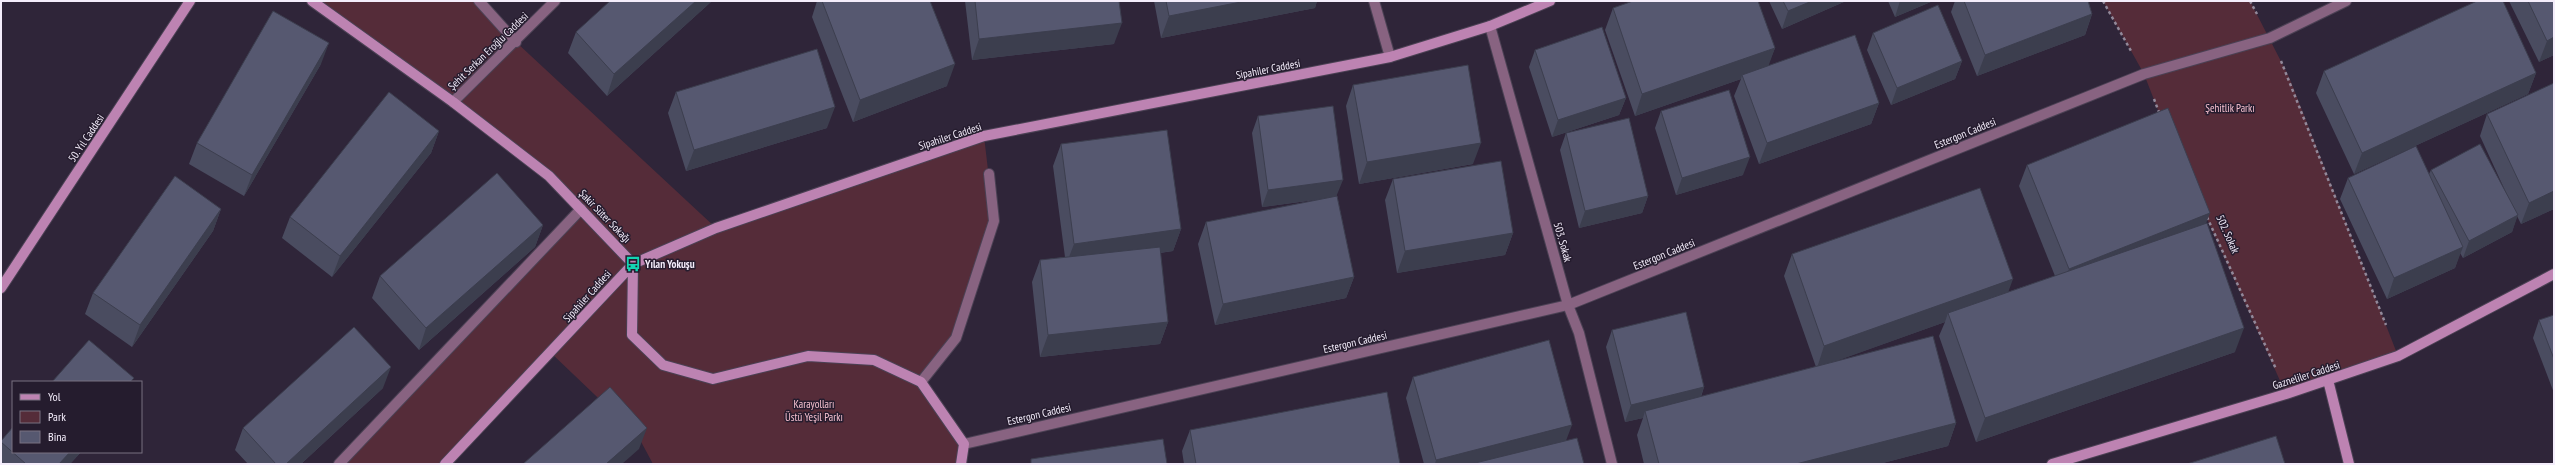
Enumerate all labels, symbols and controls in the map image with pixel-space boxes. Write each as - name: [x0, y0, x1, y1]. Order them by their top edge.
- street label: Şehit Serkan Eroğlu Caddesi: [445, 9, 531, 93]
- street label: Sipahiler Caddesi: [1235, 56, 1301, 82]
- park label: Şehitlik Parkı: [2205, 101, 2255, 115]
- street label: 50. Yıl Caddesi: [65, 111, 107, 165]
- street label: Estergon Caddesi: [1932, 114, 1998, 152]
- street label: Sipahiler Caddesi: [917, 119, 983, 153]
- street label: Şakir Süter Sokağı: [576, 186, 634, 246]
- street label: 502. Sokak: [2213, 213, 2243, 256]
- street label: 503. Sokak: [1551, 220, 1576, 264]
- street label: Estergon Caddesi: [1631, 235, 1697, 273]
- bus stop icon: Yılan Yokuşu: [624, 255, 642, 273]
- place label: Yılan Yokuşu: [644, 257, 695, 271]
- street label: Sipahiler Caddesi: [560, 267, 614, 325]
- street label: Estergon Caddesi: [1322, 328, 1388, 356]
- street label: Gazneliler Caddesi: [2271, 358, 2341, 392]
- legend: [12, 381, 142, 453]
- text: Yol: [48, 389, 61, 404]
- park label: Karayolları Üstü Yeşil Parkı: [785, 397, 843, 424]
- street label: Estergon Caddesi: [1006, 400, 1072, 428]
- text: Park: [48, 409, 66, 424]
- text: Bina: [48, 429, 67, 444]

